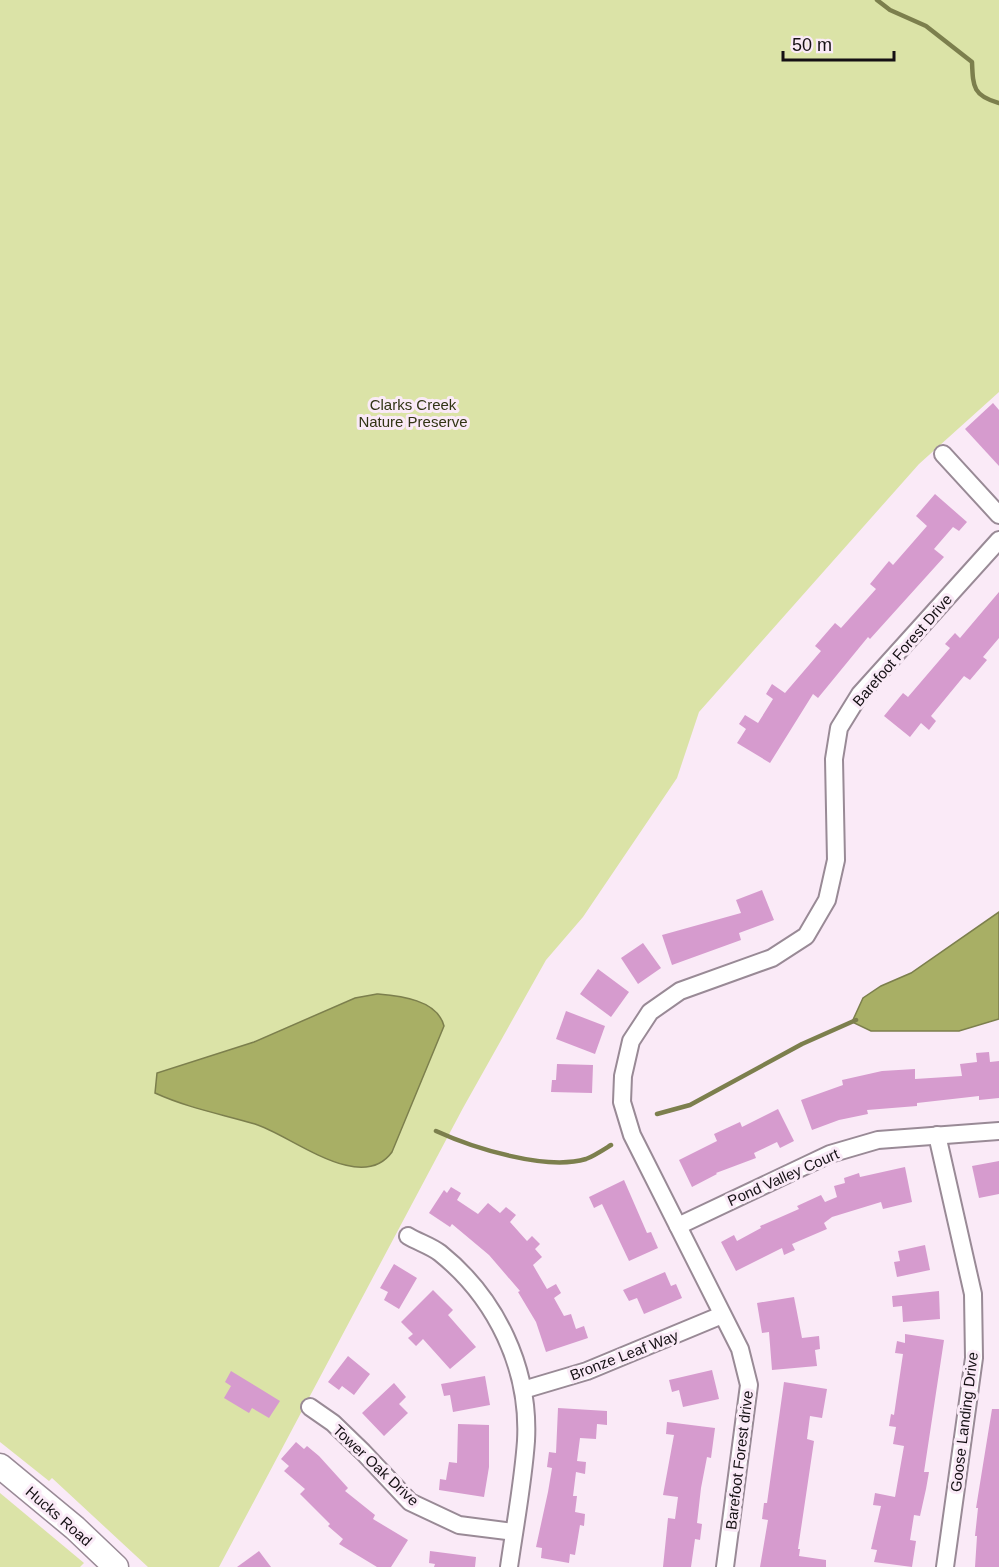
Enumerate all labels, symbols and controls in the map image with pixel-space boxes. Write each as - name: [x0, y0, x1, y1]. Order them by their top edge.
- scale bar: [783, 24, 894, 62]
- text: 50 m: [792, 35, 832, 55]
- park label: Clarks Creek Nature Preserve: [358, 396, 468, 430]
- street label: Barefoot Forest Drive: [849, 591, 955, 709]
- street label: Pond Valley Court: [725, 1145, 842, 1209]
- street label: Bronze Leaf Way: [568, 1326, 681, 1383]
- street label: Goose Landing Drive: [947, 1351, 981, 1493]
- street label: Barefoot Forest drive: [722, 1389, 756, 1531]
- street label: Tower Oak Drive: [330, 1421, 422, 1509]
- street label: Hucks Road: [23, 1483, 95, 1549]

